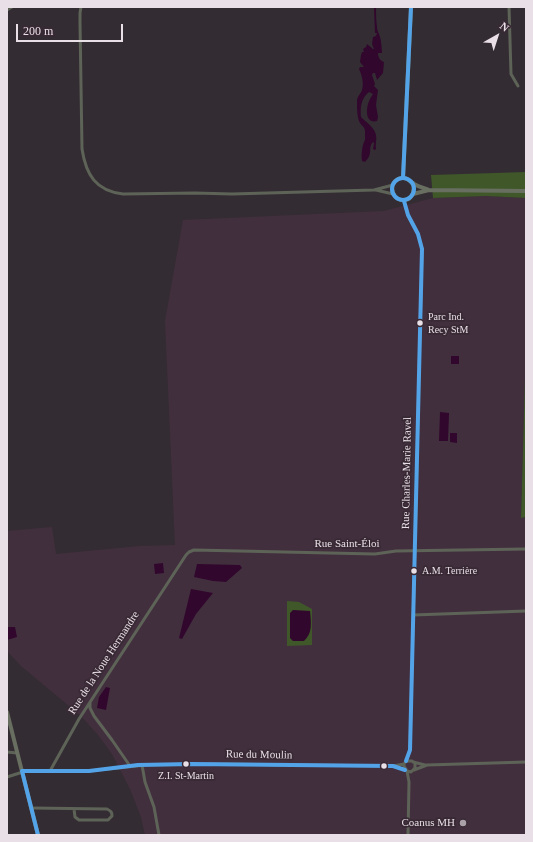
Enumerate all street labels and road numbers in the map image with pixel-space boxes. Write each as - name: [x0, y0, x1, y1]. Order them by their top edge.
- street label: Rue Charles-Marie Ravel: [399, 417, 415, 529]
- street label: Rue Saint-Éloi: [314, 537, 380, 551]
- street label: Rue de la Noue Hermandre: [66, 609, 142, 717]
- street label: Rue du Moulin: [226, 748, 292, 762]

